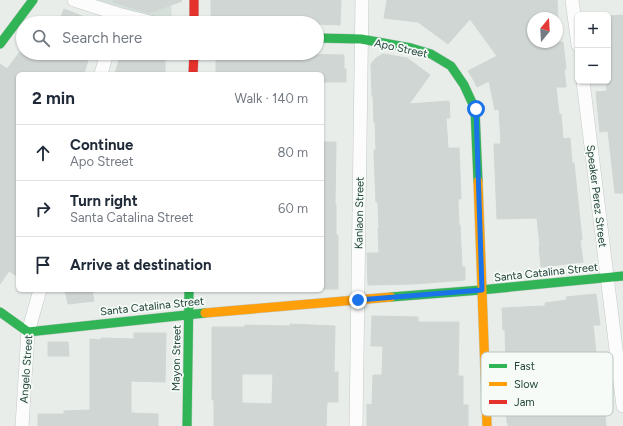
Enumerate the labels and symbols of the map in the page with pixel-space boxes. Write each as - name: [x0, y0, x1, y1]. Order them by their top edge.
- north arrow: [527, 12, 563, 48]
- street label: Apo Street: [373, 37, 429, 60]
- route start: [467, 100, 485, 118]
- street label: Speaker Perez Street: [584, 144, 609, 248]
- street label: Kanlaon Street: [352, 177, 367, 249]
- street label: Santa Catalina Street: [493, 261, 599, 284]
- route end: [349, 291, 367, 309]
- street label: Santa Catalina Street: [99, 295, 205, 318]
- street label: Mayon Street: [169, 325, 184, 391]
- street label: Angelo Street: [18, 334, 35, 404]
- legend: [481, 352, 613, 416]
- text: Fast: [514, 360, 535, 373]
- text: Slow: [514, 378, 538, 391]
- text: Jam: [514, 396, 535, 409]

